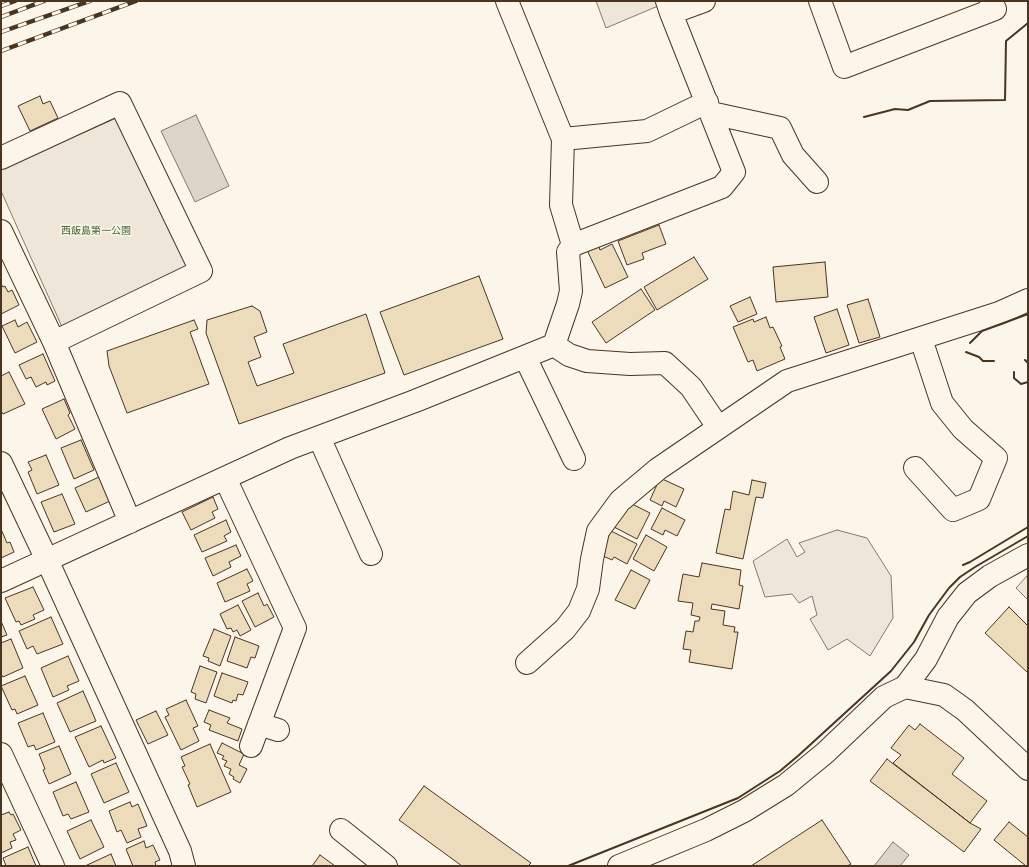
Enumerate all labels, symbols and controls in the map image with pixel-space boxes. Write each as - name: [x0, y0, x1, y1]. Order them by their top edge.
- park label: 西飯島第一公園: [61, 225, 131, 237]

